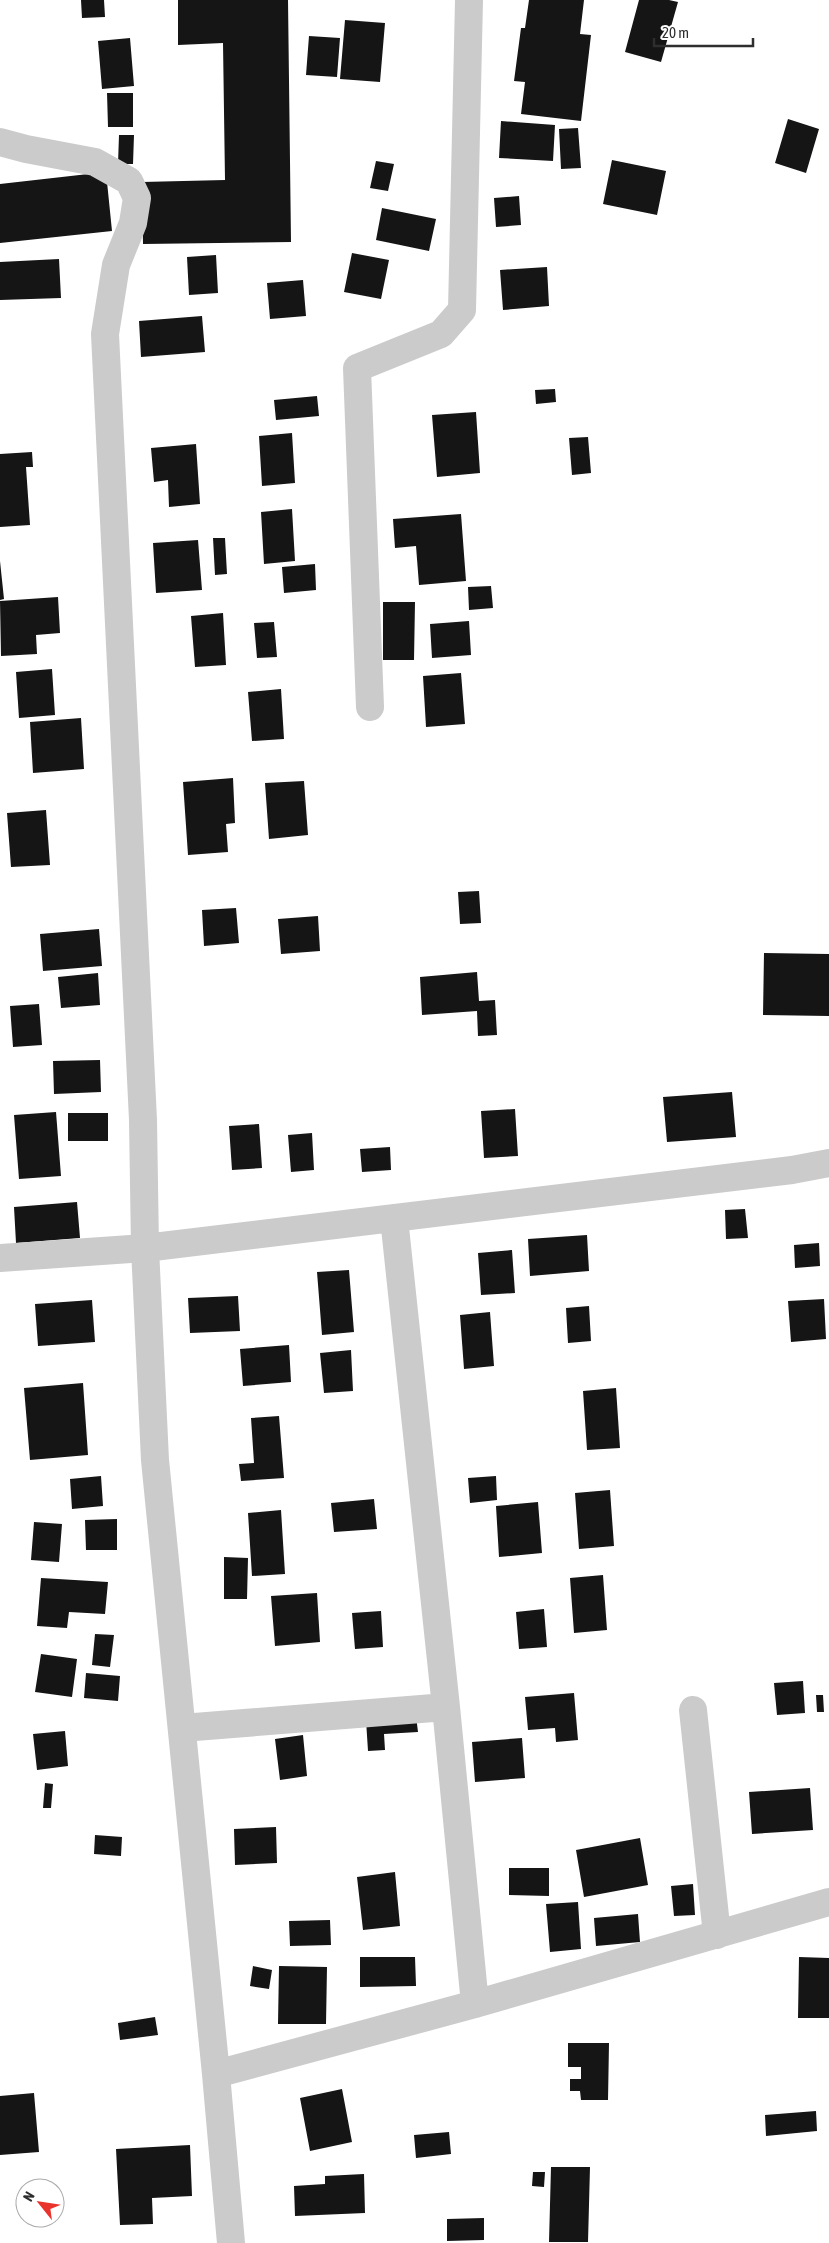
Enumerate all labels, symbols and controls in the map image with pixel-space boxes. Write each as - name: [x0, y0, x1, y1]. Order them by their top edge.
- scale bar: [654, 15, 753, 47]
- text: 20 m: [662, 24, 689, 41]
- north arrow: [15, 2178, 65, 2228]
- text: N: [20, 2189, 38, 2204]

